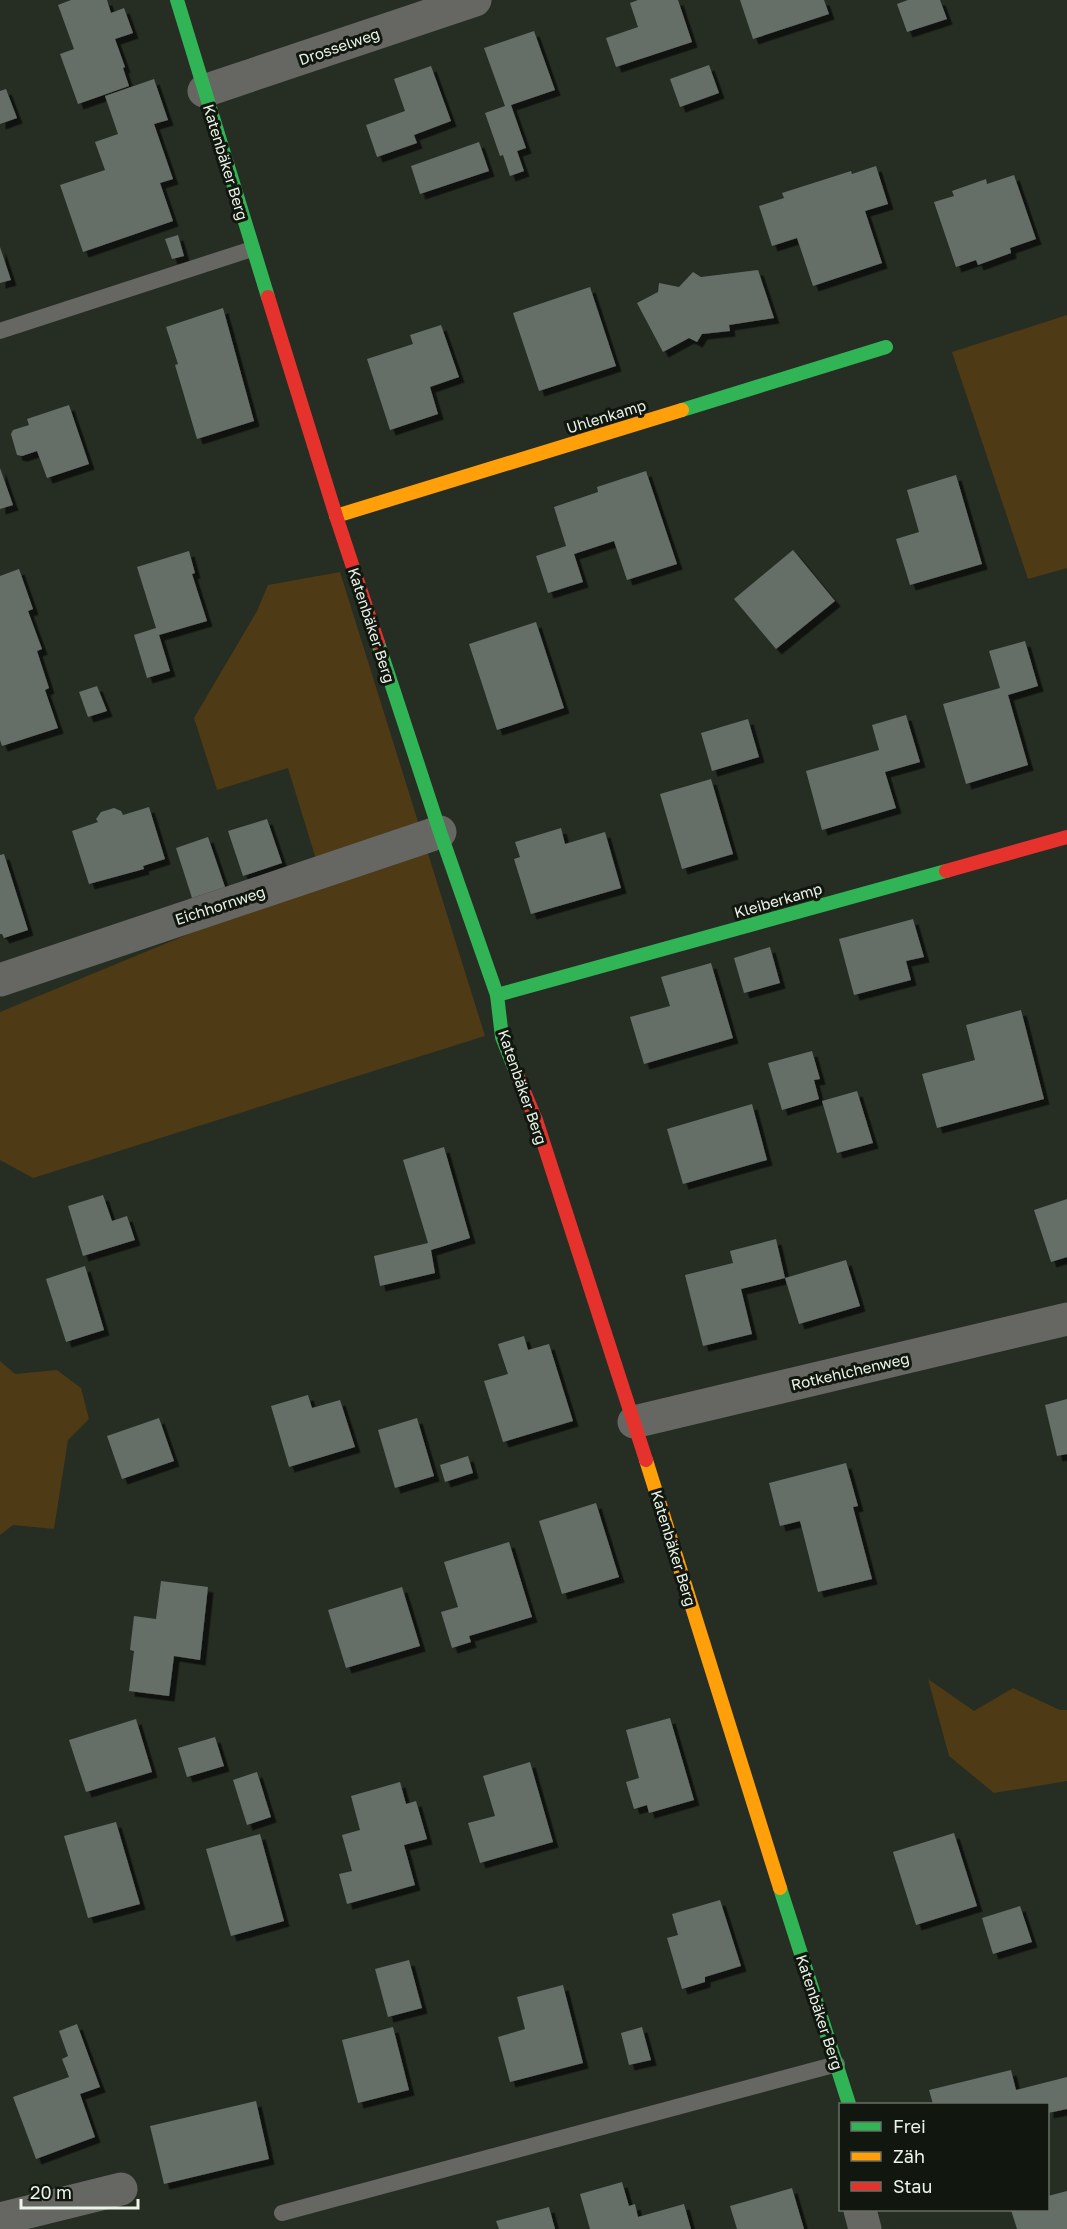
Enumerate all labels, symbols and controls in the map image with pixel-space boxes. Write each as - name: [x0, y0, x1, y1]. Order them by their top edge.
- street label: Drosselweg: [296, 24, 382, 68]
- street label: Katenbäker Berg: [200, 102, 252, 222]
- street label: Uhlenkamp: [564, 395, 648, 437]
- street label: Katenbäker Berg: [345, 565, 399, 685]
- street label: Kleiberkamp: [732, 879, 824, 921]
- street label: Eichhornweg: [173, 882, 267, 928]
- street label: Katenbäker Berg: [495, 1027, 551, 1147]
- street label: Rotkehlchenweg: [789, 1349, 911, 1393]
- street label: Katenbäker Berg: [648, 1488, 700, 1608]
- street label: Katenbäker Berg: [793, 1952, 847, 2072]
- legend: [839, 2103, 1049, 2211]
- text: Frei: [893, 2115, 926, 2137]
- text: Zäh: [893, 2145, 925, 2167]
- scale bar: [21, 2172, 138, 2210]
- text: Stau: [893, 2175, 932, 2197]
- text: 20 m: [30, 2181, 72, 2203]

